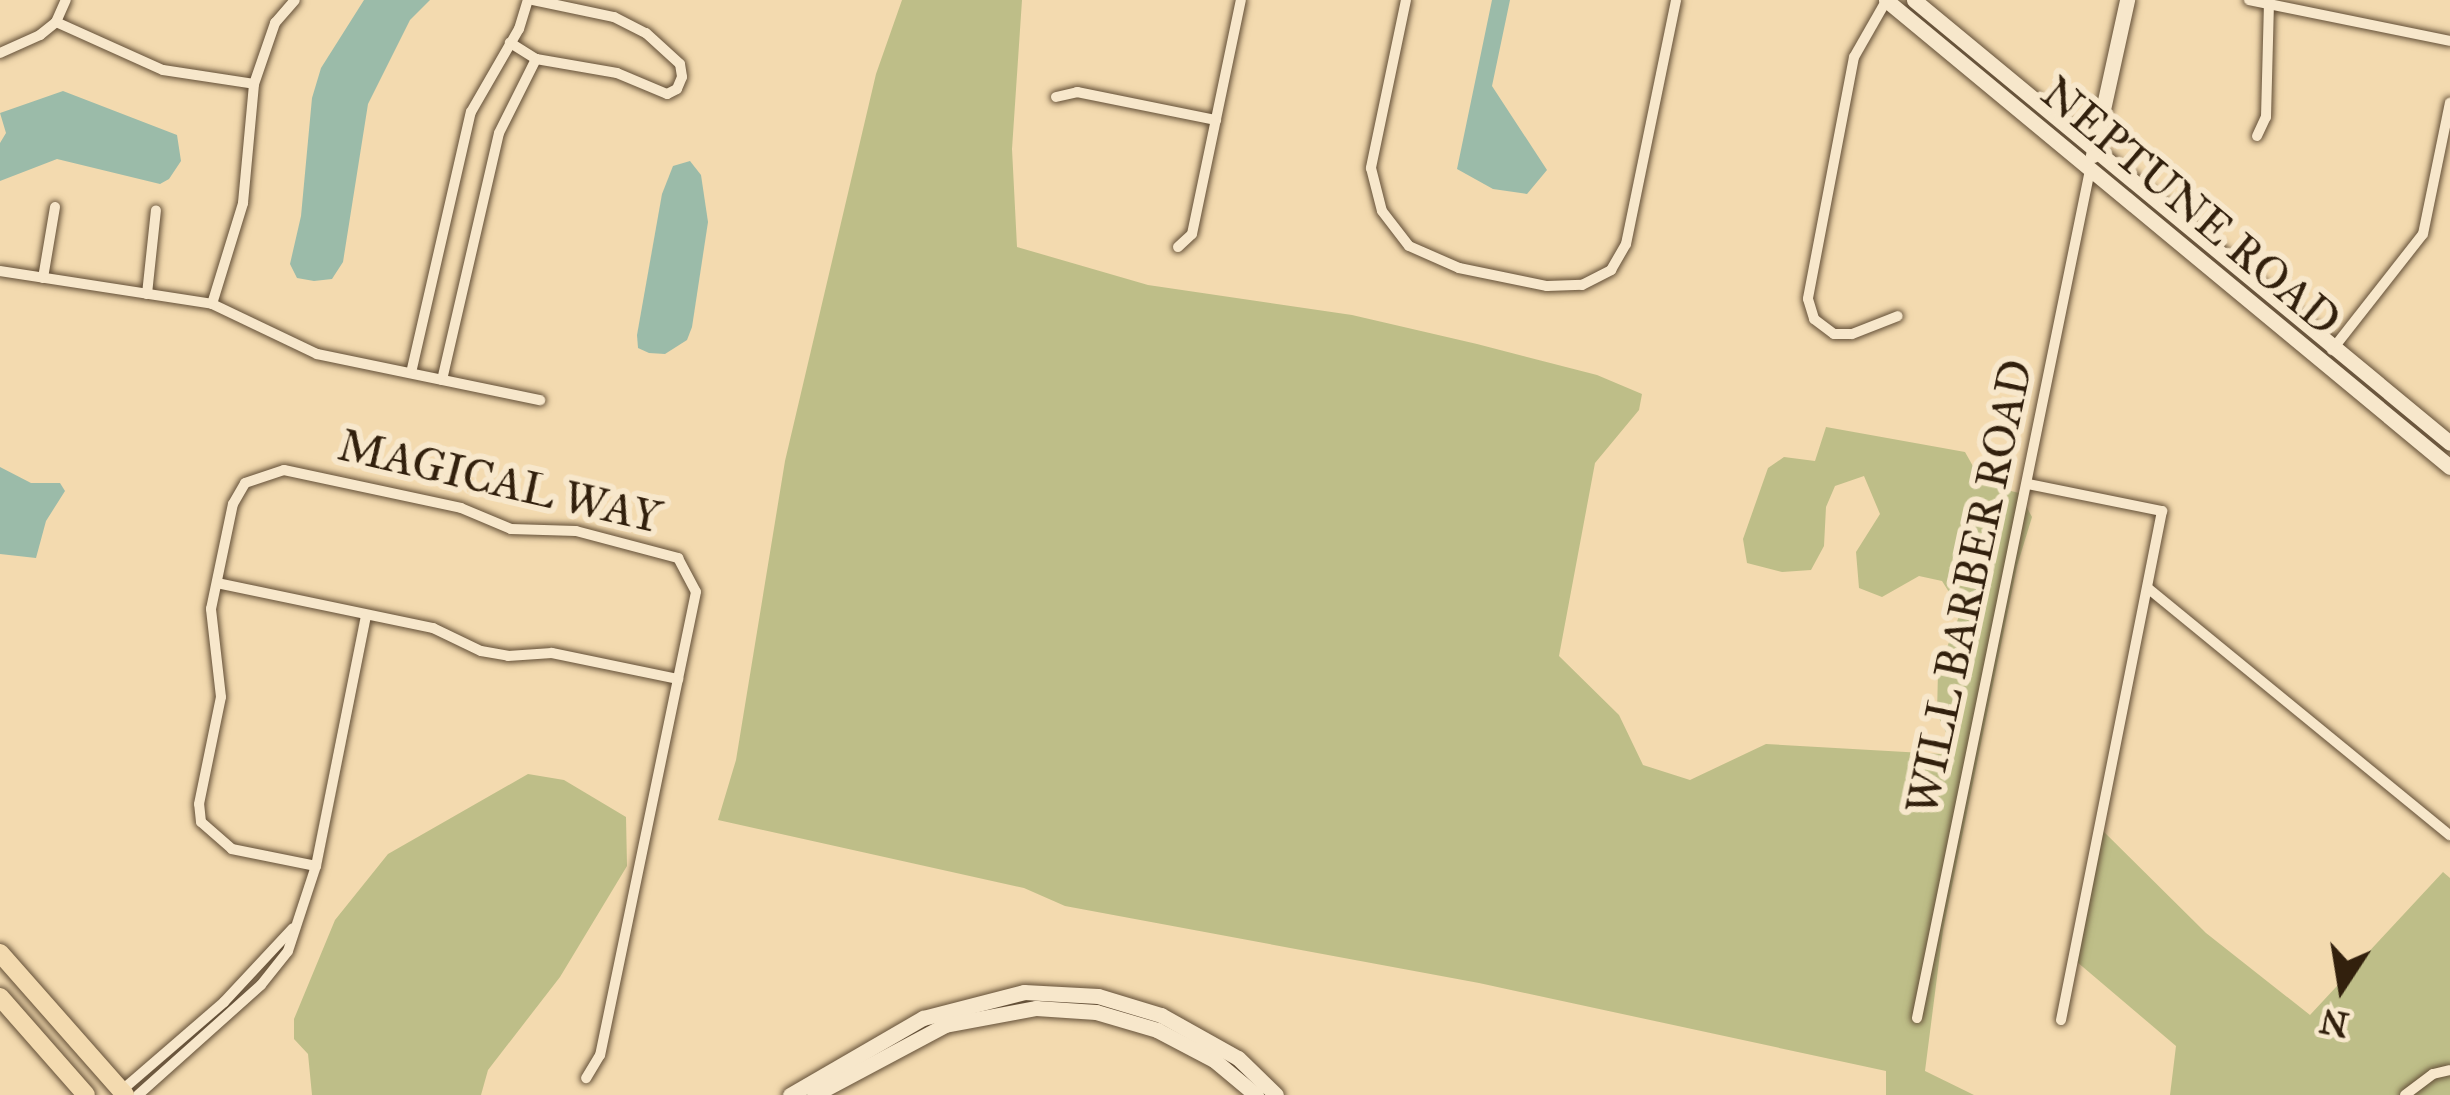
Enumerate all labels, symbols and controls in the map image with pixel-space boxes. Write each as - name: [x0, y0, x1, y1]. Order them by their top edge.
- street label: NEPTUNE ROAD: [2031, 65, 2351, 347]
- street label: WILL BARBER ROAD: [1894, 355, 2044, 819]
- street label: MAGICAL WAY: [333, 418, 667, 544]
- north arrow: [2282, 927, 2402, 1047]
- text: N: [2317, 1000, 2352, 1045]

